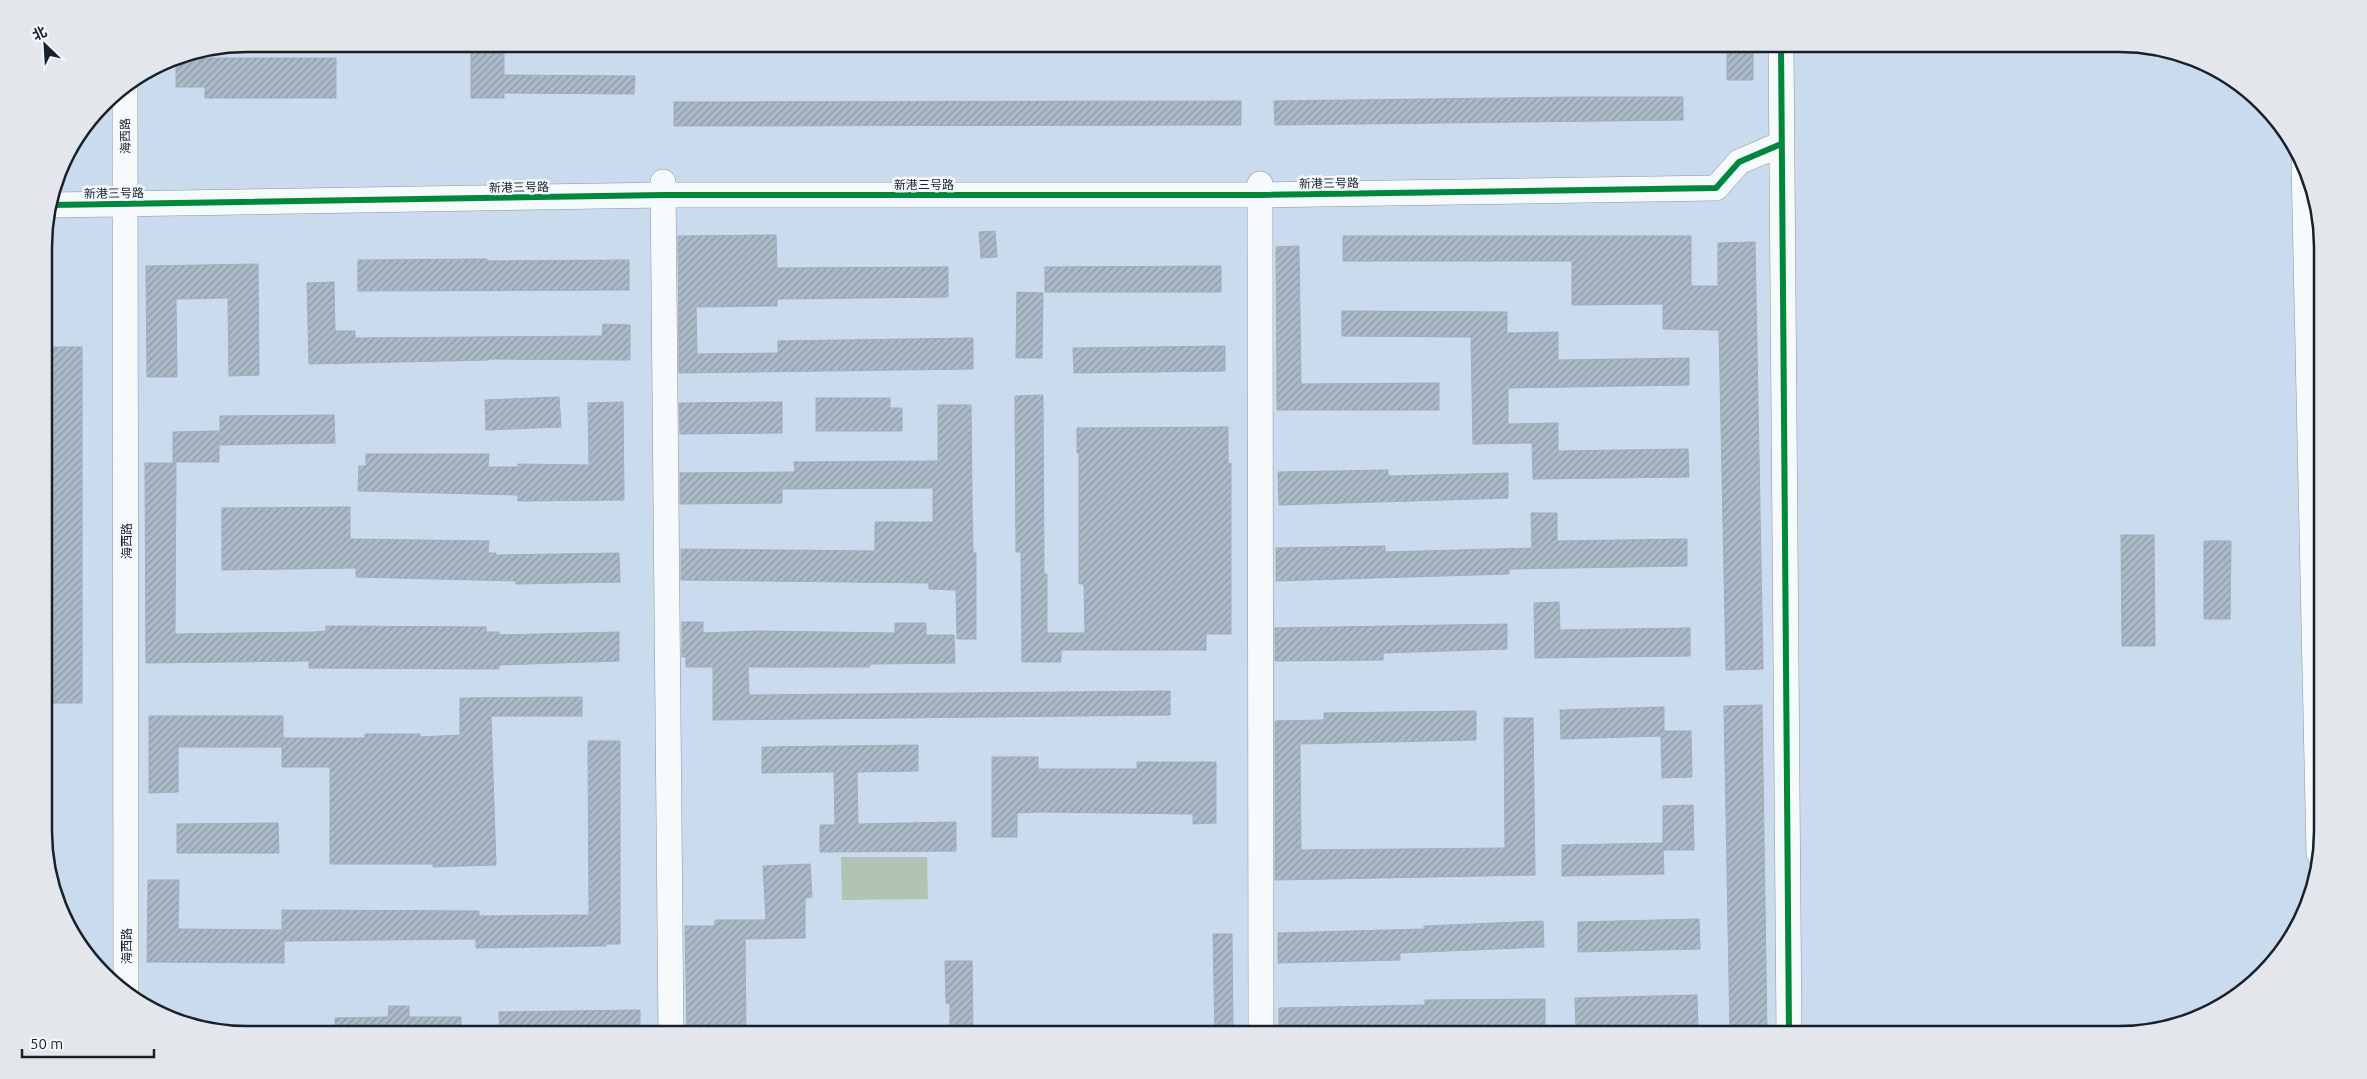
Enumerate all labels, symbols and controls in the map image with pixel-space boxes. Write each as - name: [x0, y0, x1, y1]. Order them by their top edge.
- north arrow: [20, 20, 70, 70]
- text: 北: [30, 23, 49, 43]
- street label: 海西路: [118, 118, 132, 154]
- street label: 新港三号路: [1299, 176, 1359, 190]
- street label: 新港三号路: [894, 178, 954, 191]
- street label: 新港三号路: [489, 180, 549, 194]
- street label: 新港三号路: [84, 186, 144, 200]
- street label: 海西路: [120, 523, 133, 559]
- street label: 海西路: [120, 928, 133, 964]
- scale bar: [22, 1026, 155, 1058]
- text: 50 m: [30, 1035, 63, 1052]

